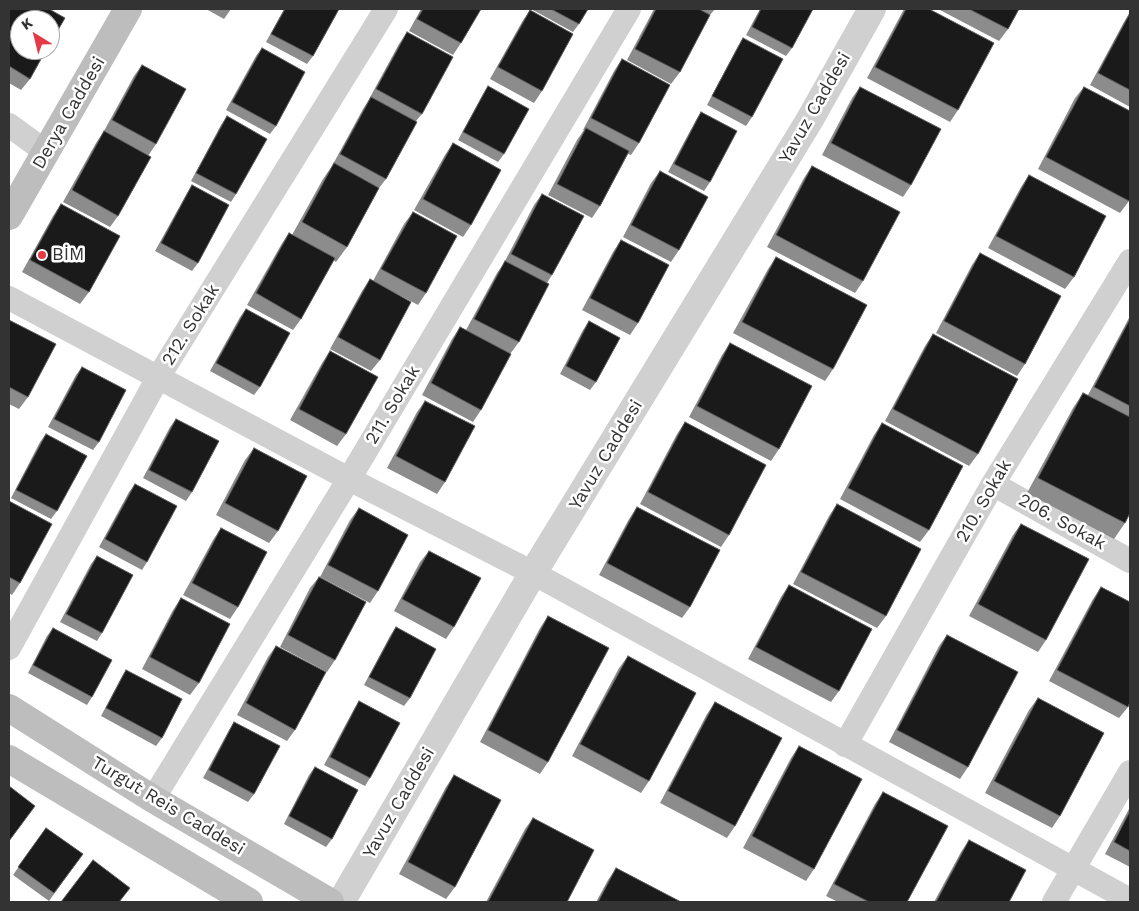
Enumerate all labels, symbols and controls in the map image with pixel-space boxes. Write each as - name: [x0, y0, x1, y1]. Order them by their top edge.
- north arrow: [10, 10, 60, 60]
- text: K: [18, 14, 35, 33]
- street label: Yavuz Caddesi: [774, 49, 856, 167]
- street label: Derya Caddesi: [28, 53, 110, 173]
- place label: BİM: [52, 244, 84, 266]
- marker: BİM: [36, 249, 48, 261]
- street label: 212. Sokak: [158, 280, 224, 370]
- street label: 211. Sokak: [361, 362, 425, 448]
- street label: Yavuz Caddesi: [565, 396, 647, 514]
- street label: 210. Sokak: [952, 456, 1016, 546]
- street label: 206. Sokak: [1015, 489, 1109, 555]
- street label: Yavuz Caddesi: [358, 744, 440, 862]
- street label: Turgut Reis Caddesi: [88, 752, 248, 860]

